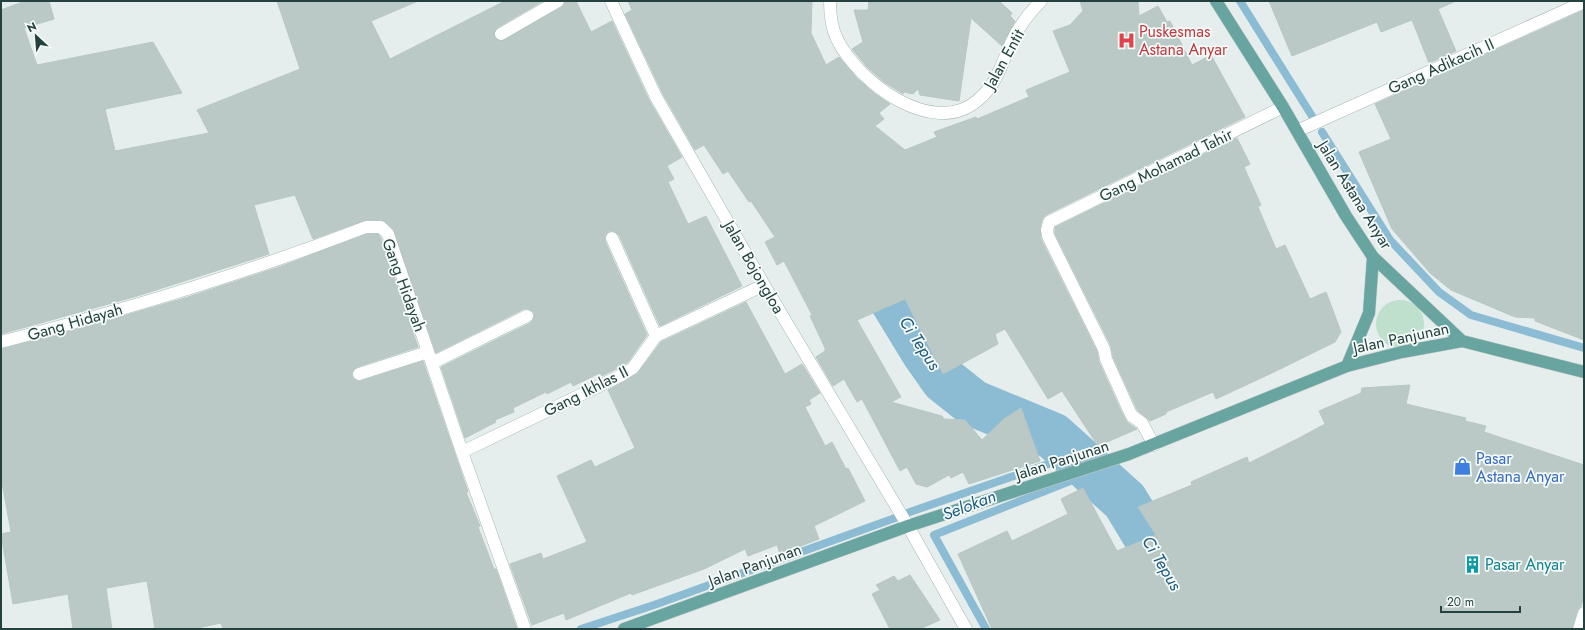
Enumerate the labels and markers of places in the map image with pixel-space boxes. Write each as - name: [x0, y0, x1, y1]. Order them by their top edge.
- place label: Puskesmas Astana Anyar: [1139, 20, 1228, 61]
- hospital icon: Puskesmas Astana Anyar: [1116, 30, 1136, 50]
- place label: Pasar Astana Anyar: [1476, 447, 1565, 488]
- shop icon: Pasar Astana Anyar: [1453, 457, 1473, 477]
- place label: Pasar Anyar: [1485, 553, 1565, 576]
- building icon: Pasar Anyar: [1462, 554, 1482, 574]

